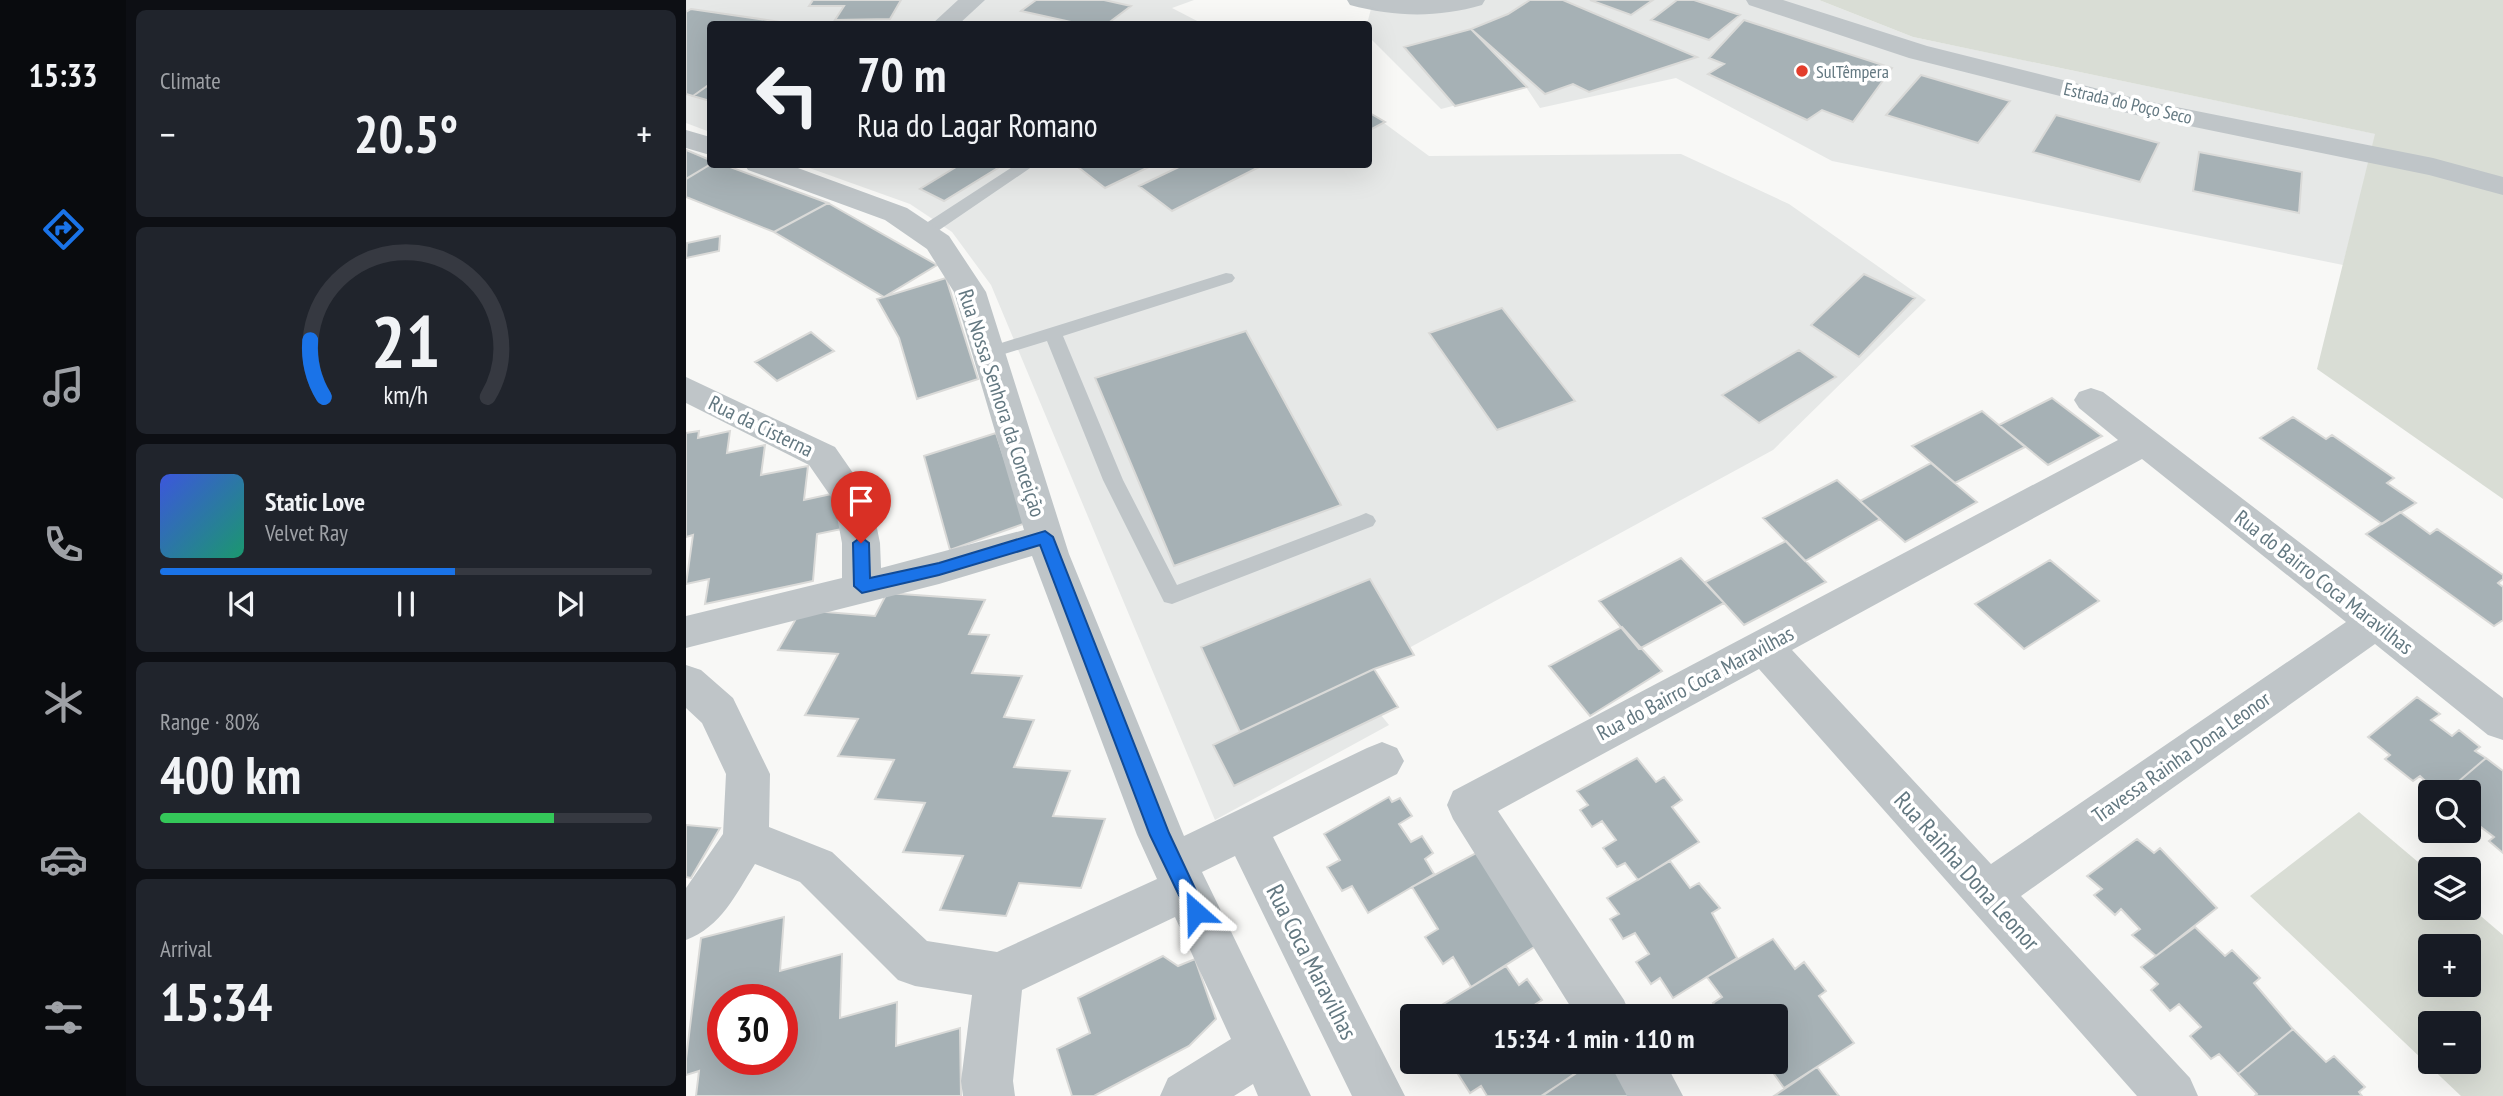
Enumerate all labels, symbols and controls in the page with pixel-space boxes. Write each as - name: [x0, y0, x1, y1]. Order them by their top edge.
- text: 70 m: [857, 42, 946, 106]
- icon: left: [742, 49, 833, 140]
- text: 15:33: [28, 54, 98, 96]
- place label: SulTêmpera: [1816, 60, 1889, 83]
- marker: SulTêmpera: [1794, 63, 1810, 79]
- text: Climate: [160, 66, 221, 95]
- street label: Estrada do Poço Seco: [2062, 77, 2195, 129]
- text: 20.5°: [354, 100, 458, 167]
- text: Rua do Lagar Romano: [857, 104, 1098, 146]
- text: −: [160, 109, 176, 158]
- text: +: [636, 109, 652, 158]
- icon: directions: [39, 205, 88, 254]
- street label: Rua Nossa Senhora da Conceição: [952, 286, 1052, 520]
- text: 21: [371, 293, 441, 387]
- icon: music: [39, 362, 88, 411]
- text: km/h: [384, 379, 428, 411]
- street label: Rua da Cisterna: [704, 389, 818, 463]
- pin: [831, 471, 891, 543]
- icon: arrive: [842, 482, 880, 520]
- text: Static Love: [265, 485, 365, 518]
- street label: Rua do Bairro Coca Maravilhas: [2229, 504, 2419, 660]
- text: Velvet Ray: [265, 518, 348, 547]
- icon: phone: [39, 520, 88, 569]
- icon: previous: [223, 585, 261, 623]
- icon: pause: [387, 585, 425, 623]
- icon: next: [551, 585, 589, 623]
- street label: Rua do Bairro Coca Maravilhas: [1592, 620, 1798, 746]
- icon: climate: [39, 678, 88, 727]
- street label: Travessa Rainha Dona Leonor: [2087, 685, 2276, 829]
- text: Range · 80%: [160, 707, 260, 736]
- text: 400 km: [160, 741, 301, 808]
- map controls: [2418, 780, 2481, 1074]
- button: search: [2418, 780, 2481, 843]
- street label: Rua Rainha Dona Leonor: [1887, 785, 2047, 957]
- icon: car: [39, 835, 88, 884]
- button: layers: [2418, 857, 2481, 920]
- position arrow: [1159, 875, 1233, 949]
- street label: Rua Coca Maravilhas: [1260, 879, 1364, 1045]
- text: Arrival: [160, 934, 212, 963]
- button: +: [2418, 934, 2481, 997]
- text: 15:34: [160, 968, 272, 1035]
- speed limit sign: 30: [707, 984, 798, 1075]
- icon: filters: [39, 993, 88, 1042]
- button: −: [2418, 1011, 2481, 1074]
- text: 15:34 · 1 min · 110 m: [1494, 1022, 1694, 1055]

